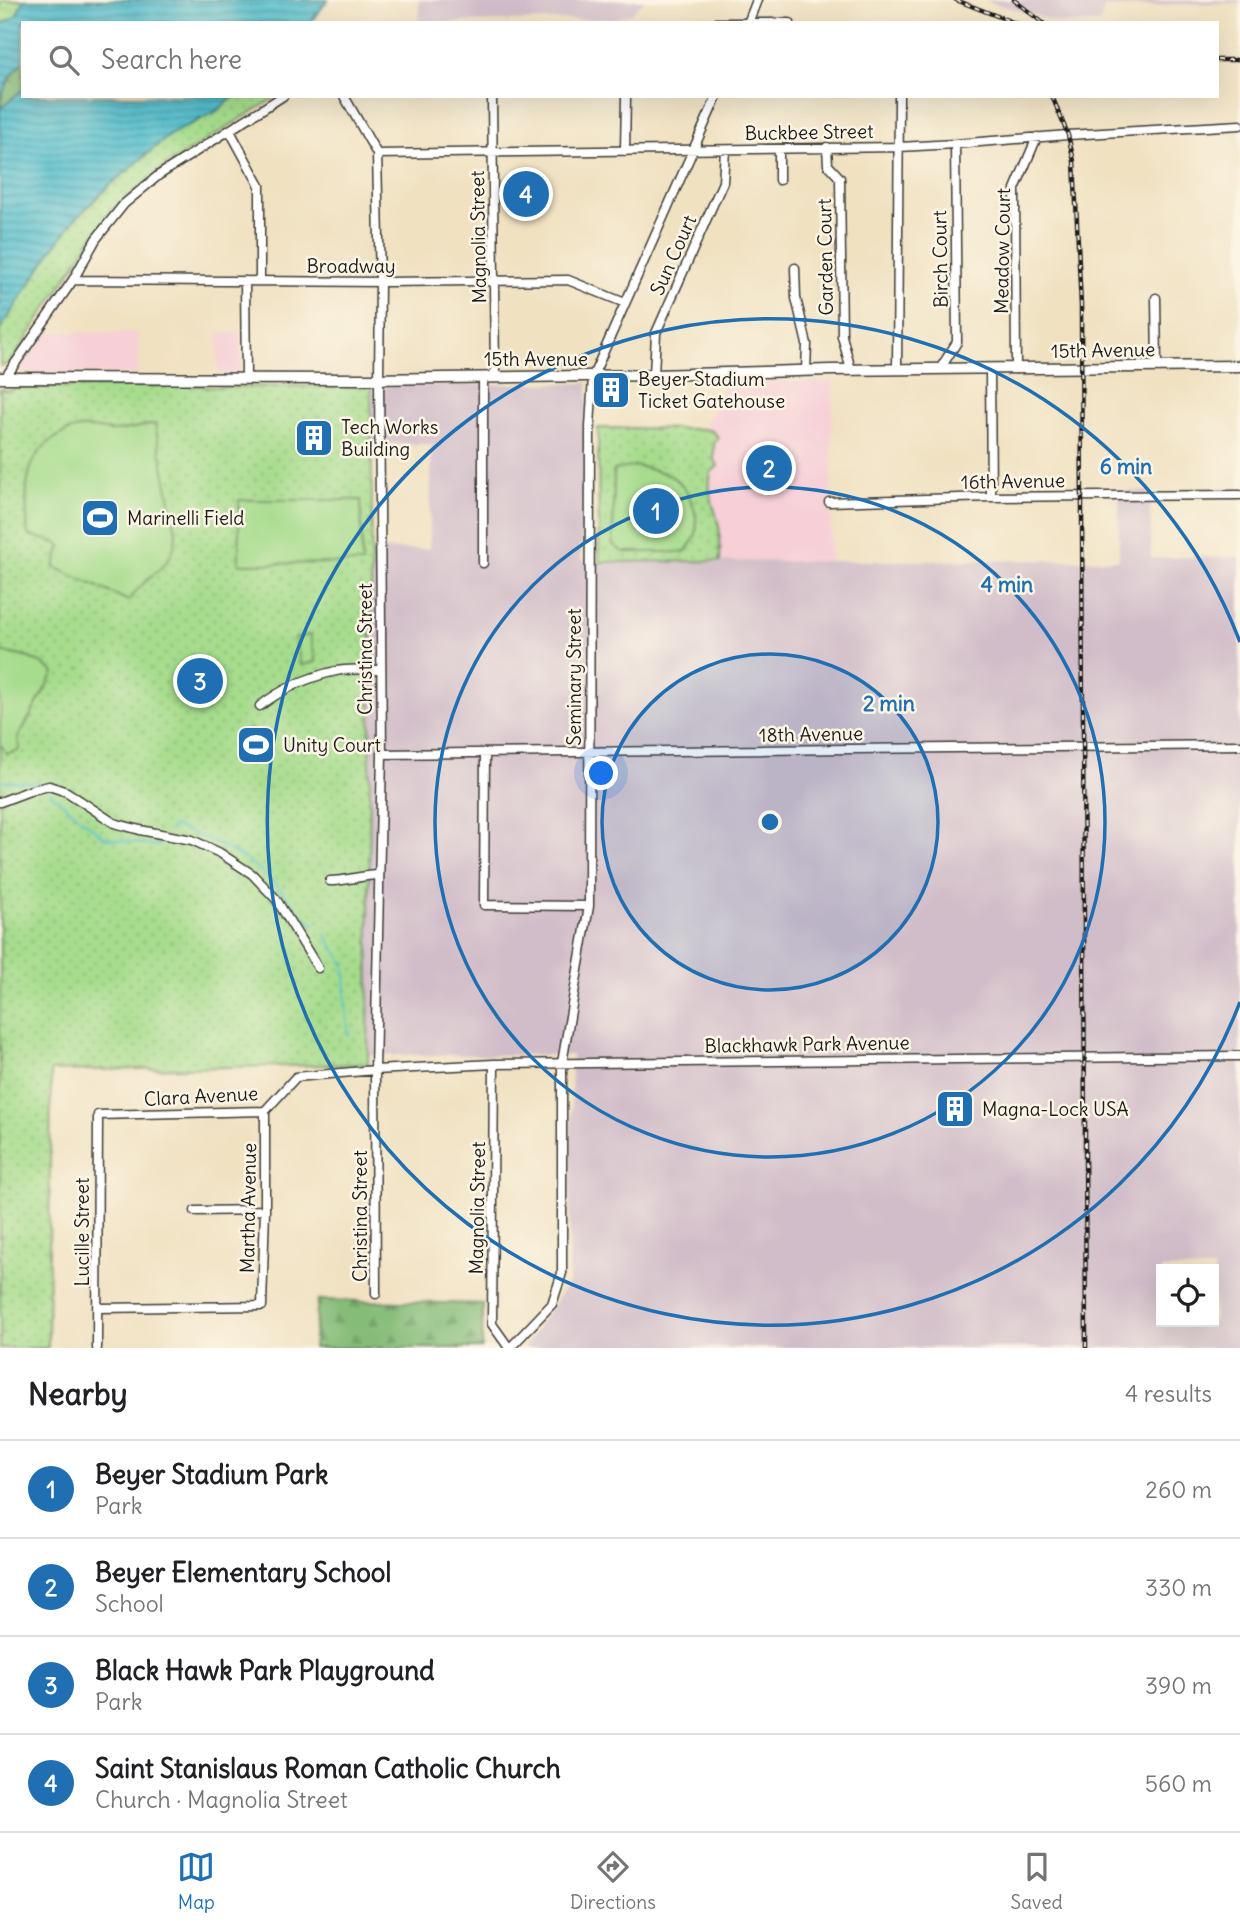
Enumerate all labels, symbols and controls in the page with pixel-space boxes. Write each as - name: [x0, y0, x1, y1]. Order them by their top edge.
- search box: [21, 21, 1219, 98]
- icon: search: [45, 41, 83, 79]
- text: Search here: [101, 43, 242, 76]
- street label: Buckbee Street: [744, 119, 874, 145]
- pin: 4: [503, 168, 549, 220]
- street label: Magnolia Street: [465, 170, 491, 304]
- street label: Meadow Court: [989, 188, 1015, 314]
- street label: Garden Court: [812, 198, 838, 316]
- street label: Birch Court: [927, 210, 953, 308]
- street label: Sun Court: [645, 211, 701, 299]
- street label: Broadway: [306, 254, 396, 278]
- street label: 15th Avenue: [1051, 337, 1155, 363]
- street label: 15th Avenue: [484, 347, 588, 371]
- place label: Beyer Stadium Ticket Gatehouse: [638, 367, 785, 413]
- building icon: Beyer Stadium Ticket Gatehouse: [590, 369, 632, 411]
- place label: Tech Works Building: [341, 415, 438, 461]
- building icon: Tech Works Building: [293, 417, 335, 459]
- pin: 2: [746, 442, 792, 494]
- text: 6 min: [1100, 453, 1152, 480]
- street label: 16th Avenue: [961, 468, 1065, 494]
- pin: 1: [633, 485, 679, 537]
- sports icon: Marinelli Field: [79, 497, 121, 539]
- place label: Marinelli Field: [127, 506, 244, 530]
- text: 4 min: [981, 571, 1033, 598]
- street label: Christina Street: [353, 583, 377, 715]
- street label: Seminary Street: [562, 608, 586, 746]
- pin: 3: [177, 655, 223, 707]
- text: 2 min: [863, 690, 915, 717]
- street label: 18th Avenue: [759, 721, 863, 747]
- sports icon: Unity Court: [235, 724, 277, 766]
- place label: Unity Court: [283, 733, 381, 757]
- your location: [584, 756, 618, 790]
- centre of rings: [758, 810, 782, 834]
- street label: Blackhawk Park Avenue: [704, 1030, 910, 1058]
- street label: Clara Avenue: [143, 1081, 259, 1111]
- building icon: Magna-Lock USA: [934, 1088, 976, 1130]
- place label: Magna-Lock USA: [982, 1097, 1129, 1121]
- street label: Magnolia Street: [464, 1141, 490, 1275]
- street label: Martha Avenue: [235, 1143, 261, 1273]
- street label: Christina Street: [348, 1150, 372, 1282]
- street label: Lucille Street: [70, 1177, 94, 1287]
- map controls: [1156, 1264, 1219, 1327]
- button: locate: [1156, 1264, 1219, 1327]
- text: Nearby: [28, 1375, 128, 1413]
- text: 4 results: [1125, 1379, 1212, 1408]
- text: Beyer Stadium Park: [95, 1458, 328, 1491]
- text: 1: [46, 1475, 56, 1504]
- text: 260 m: [1145, 1475, 1212, 1504]
- text: Park: [95, 1491, 143, 1520]
- text: Beyer Elementary School: [95, 1556, 391, 1589]
- text: 2: [45, 1573, 57, 1602]
- text: 330 m: [1145, 1573, 1212, 1602]
- text: School: [95, 1589, 164, 1618]
- text: Black Hawk Park Playground: [95, 1654, 435, 1687]
- text: 3: [44, 1671, 58, 1700]
- text: 390 m: [1145, 1671, 1212, 1700]
- text: Park: [95, 1687, 143, 1716]
- text: Saint Stanislaus Roman Catholic Church: [95, 1752, 561, 1785]
- text: 4: [44, 1769, 58, 1798]
- text: 560 m: [1145, 1769, 1212, 1798]
- text: Church · Magnolia Street: [95, 1785, 348, 1814]
- tab: Map: [177, 1848, 215, 1914]
- tab: Directions: [570, 1848, 656, 1914]
- tab: Saved: [1011, 1848, 1063, 1914]

